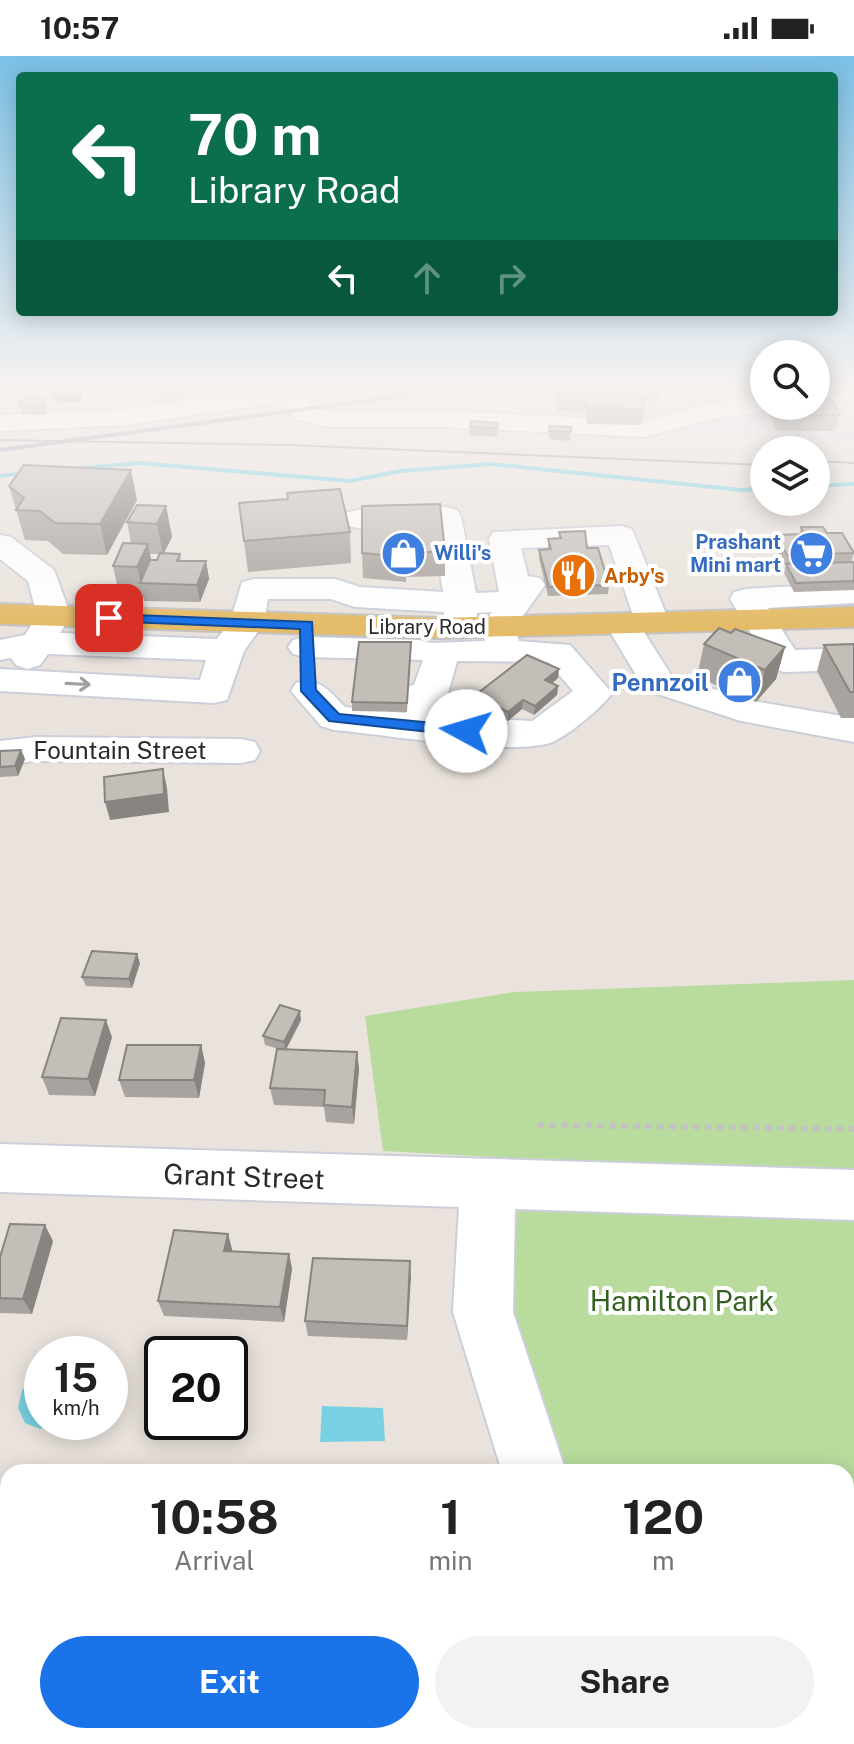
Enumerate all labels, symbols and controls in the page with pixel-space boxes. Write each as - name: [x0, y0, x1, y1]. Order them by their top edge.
- text: 10:57: [40, 10, 119, 46]
- text: 70 m: [188, 102, 321, 168]
- icon: left: [56, 104, 160, 208]
- text: Library Road: [188, 169, 400, 211]
- icon: left: [321, 256, 365, 300]
- icon: ahead: [405, 256, 449, 300]
- icon: right: [489, 256, 533, 300]
- map controls: [750, 340, 830, 516]
- button: search: [750, 340, 830, 420]
- button: layers: [750, 436, 830, 516]
- shop icon: Willi's: [379, 529, 427, 577]
- supermarket icon: Prashant Mini mart: [788, 529, 836, 577]
- place label: Prashant Mini mart: [690, 530, 781, 577]
- place label: Willi's: [434, 541, 491, 565]
- restaurant icon: Arby's: [549, 552, 597, 600]
- place label: Arby's: [604, 564, 664, 588]
- pin: [75, 584, 143, 652]
- icon: arrive: [87, 596, 131, 640]
- street label: Library Road: [368, 615, 486, 639]
- shop icon: Pennzoil: [716, 658, 764, 706]
- place label: Pennzoil: [612, 668, 709, 696]
- one-way arrow: [64, 677, 91, 692]
- position arrow: [424, 689, 508, 773]
- street label: Fountain Street: [33, 736, 207, 764]
- street label: Grant Street: [163, 1157, 325, 1195]
- park label: Hamilton Park: [590, 1284, 774, 1317]
- speed limit sign: 20: [144, 1336, 248, 1440]
- text: 15: [54, 1354, 98, 1401]
- text: km/h: [52, 1396, 100, 1420]
- text: 10:58: [150, 1488, 279, 1545]
- text: 1: [440, 1488, 461, 1545]
- text: 120: [622, 1488, 704, 1545]
- text: Arrival: [174, 1545, 254, 1576]
- text: min: [428, 1545, 473, 1576]
- text: m: [652, 1545, 675, 1576]
- button: Exit: [40, 1636, 419, 1728]
- button: Share: [435, 1636, 814, 1728]

